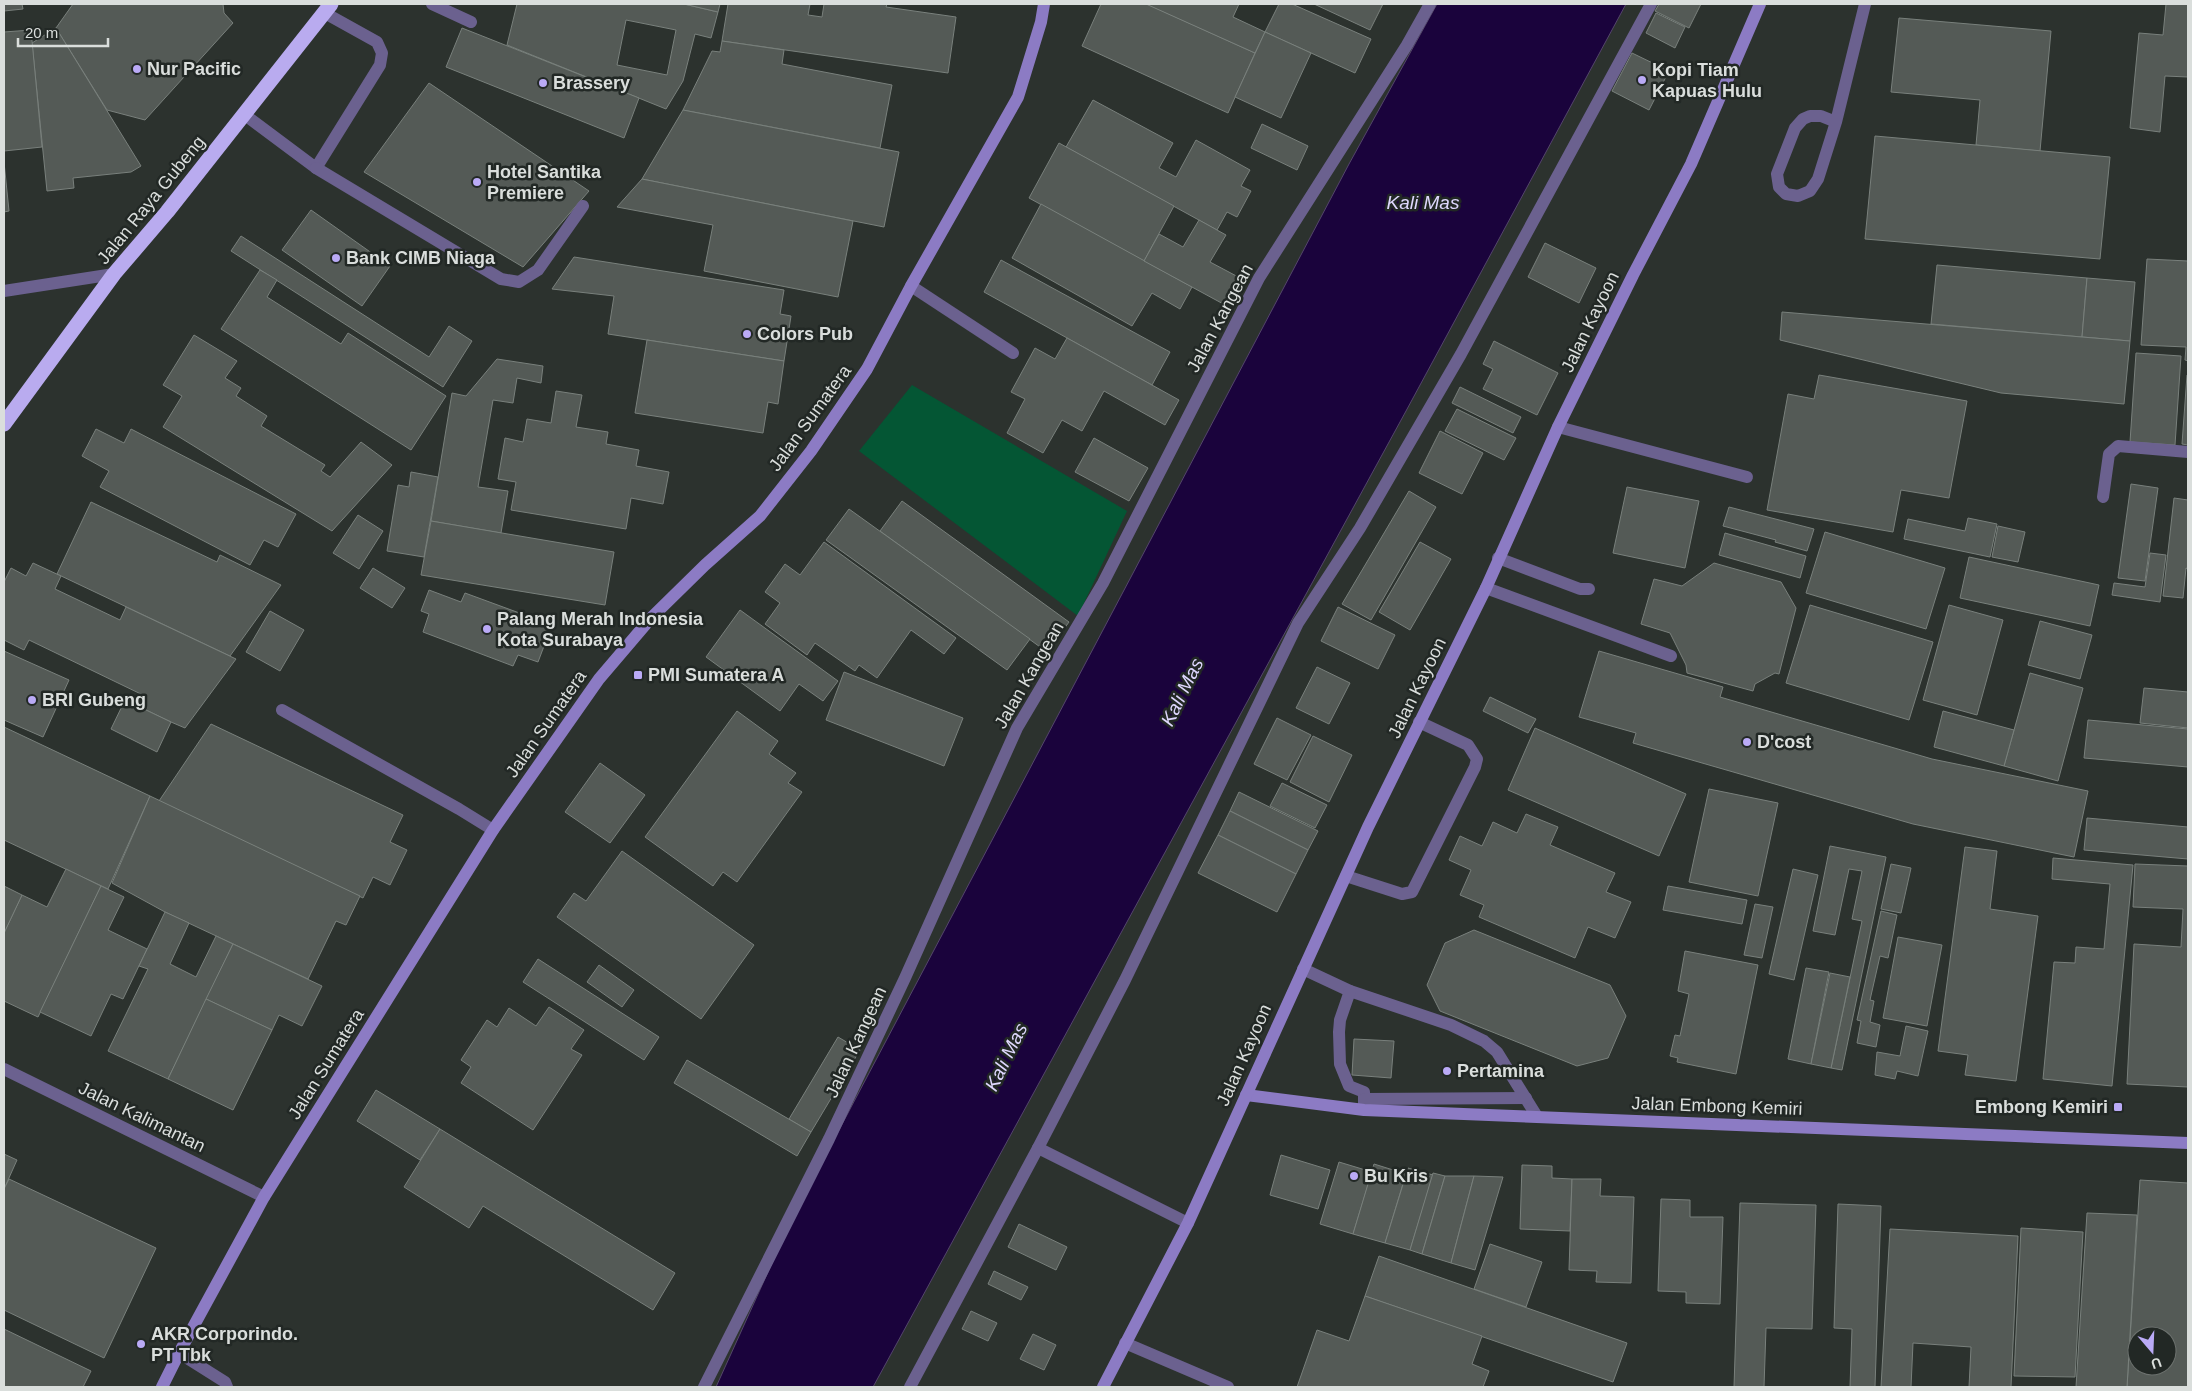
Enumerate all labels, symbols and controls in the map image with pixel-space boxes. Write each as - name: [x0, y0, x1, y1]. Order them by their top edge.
- scale bar: [18, 15, 108, 47]
- text: 20 m: [25, 24, 58, 41]
- place label: Nur Pacific: [147, 59, 241, 79]
- place label: Kopi Tiam Kapuas Hulu: [1652, 60, 1762, 101]
- marker: Nur Pacific: [131, 63, 143, 75]
- place label: Brassery: [553, 73, 630, 93]
- marker: Kopi Tiam Kapuas Hulu: [1636, 74, 1648, 86]
- marker: Brassery: [537, 77, 549, 89]
- street label: Jalan Raya Gubeng: [93, 132, 209, 268]
- place label: Hotel Santika Premiere: [487, 162, 602, 203]
- marker: Hotel Santika Premiere: [471, 176, 483, 188]
- water label: Kali Mas: [1387, 192, 1460, 213]
- place label: Bank CIMB Niaga: [346, 248, 496, 268]
- marker: Bank CIMB Niaga: [330, 252, 342, 264]
- street label: Jalan Kangean: [1183, 260, 1257, 376]
- street label: Jalan Kayoon: [1557, 269, 1623, 375]
- place label: Colors Pub: [757, 324, 853, 344]
- marker: Colors Pub: [741, 328, 753, 340]
- street label: Jalan Sumatera: [765, 360, 856, 475]
- place label: Palang Merah Indonesia Kota Surabaya: [497, 609, 704, 650]
- street label: Jalan Kangean: [990, 618, 1068, 732]
- marker: Palang Merah Indonesia Kota Surabaya: [481, 623, 493, 635]
- street label: Jalan Kayoon: [1384, 635, 1450, 741]
- water label: Kali Mas: [1157, 654, 1208, 729]
- place label: PMI Sumatera A: [648, 665, 784, 685]
- street label: Jalan Sumatera: [502, 666, 591, 781]
- marker: PMI Sumatera A: [632, 669, 644, 681]
- place label: BRI Gubeng: [42, 690, 146, 710]
- marker: BRI Gubeng: [26, 694, 38, 706]
- place label: D'cost: [1757, 732, 1811, 752]
- marker: D'cost: [1741, 736, 1753, 748]
- street label: Jalan Kangean: [822, 983, 890, 1101]
- street label: Jalan Kayoon: [1213, 1001, 1275, 1109]
- street label: Jalan Sumatera: [284, 1004, 368, 1123]
- water label: Kali Mas: [981, 1019, 1032, 1094]
- place label: Pertamina: [1457, 1061, 1545, 1081]
- marker: Pertamina: [1441, 1065, 1453, 1077]
- street label: Jalan Kalimantan: [76, 1078, 208, 1156]
- street label: Jalan Embong Kemiri: [1631, 1093, 1803, 1119]
- place label: Embong Kemiri: [1975, 1097, 2108, 1117]
- marker: Embong Kemiri: [2112, 1101, 2124, 1113]
- place label: Bu Kris: [1364, 1166, 1428, 1186]
- marker: Bu Kris: [1348, 1170, 1360, 1182]
- place label: AKR Corporindo. PT Tbk: [151, 1324, 298, 1365]
- north arrow: [2127, 1326, 2177, 1376]
- marker: AKR Corporindo. PT Tbk: [135, 1338, 147, 1350]
- text: U: [2149, 1354, 2164, 1373]

